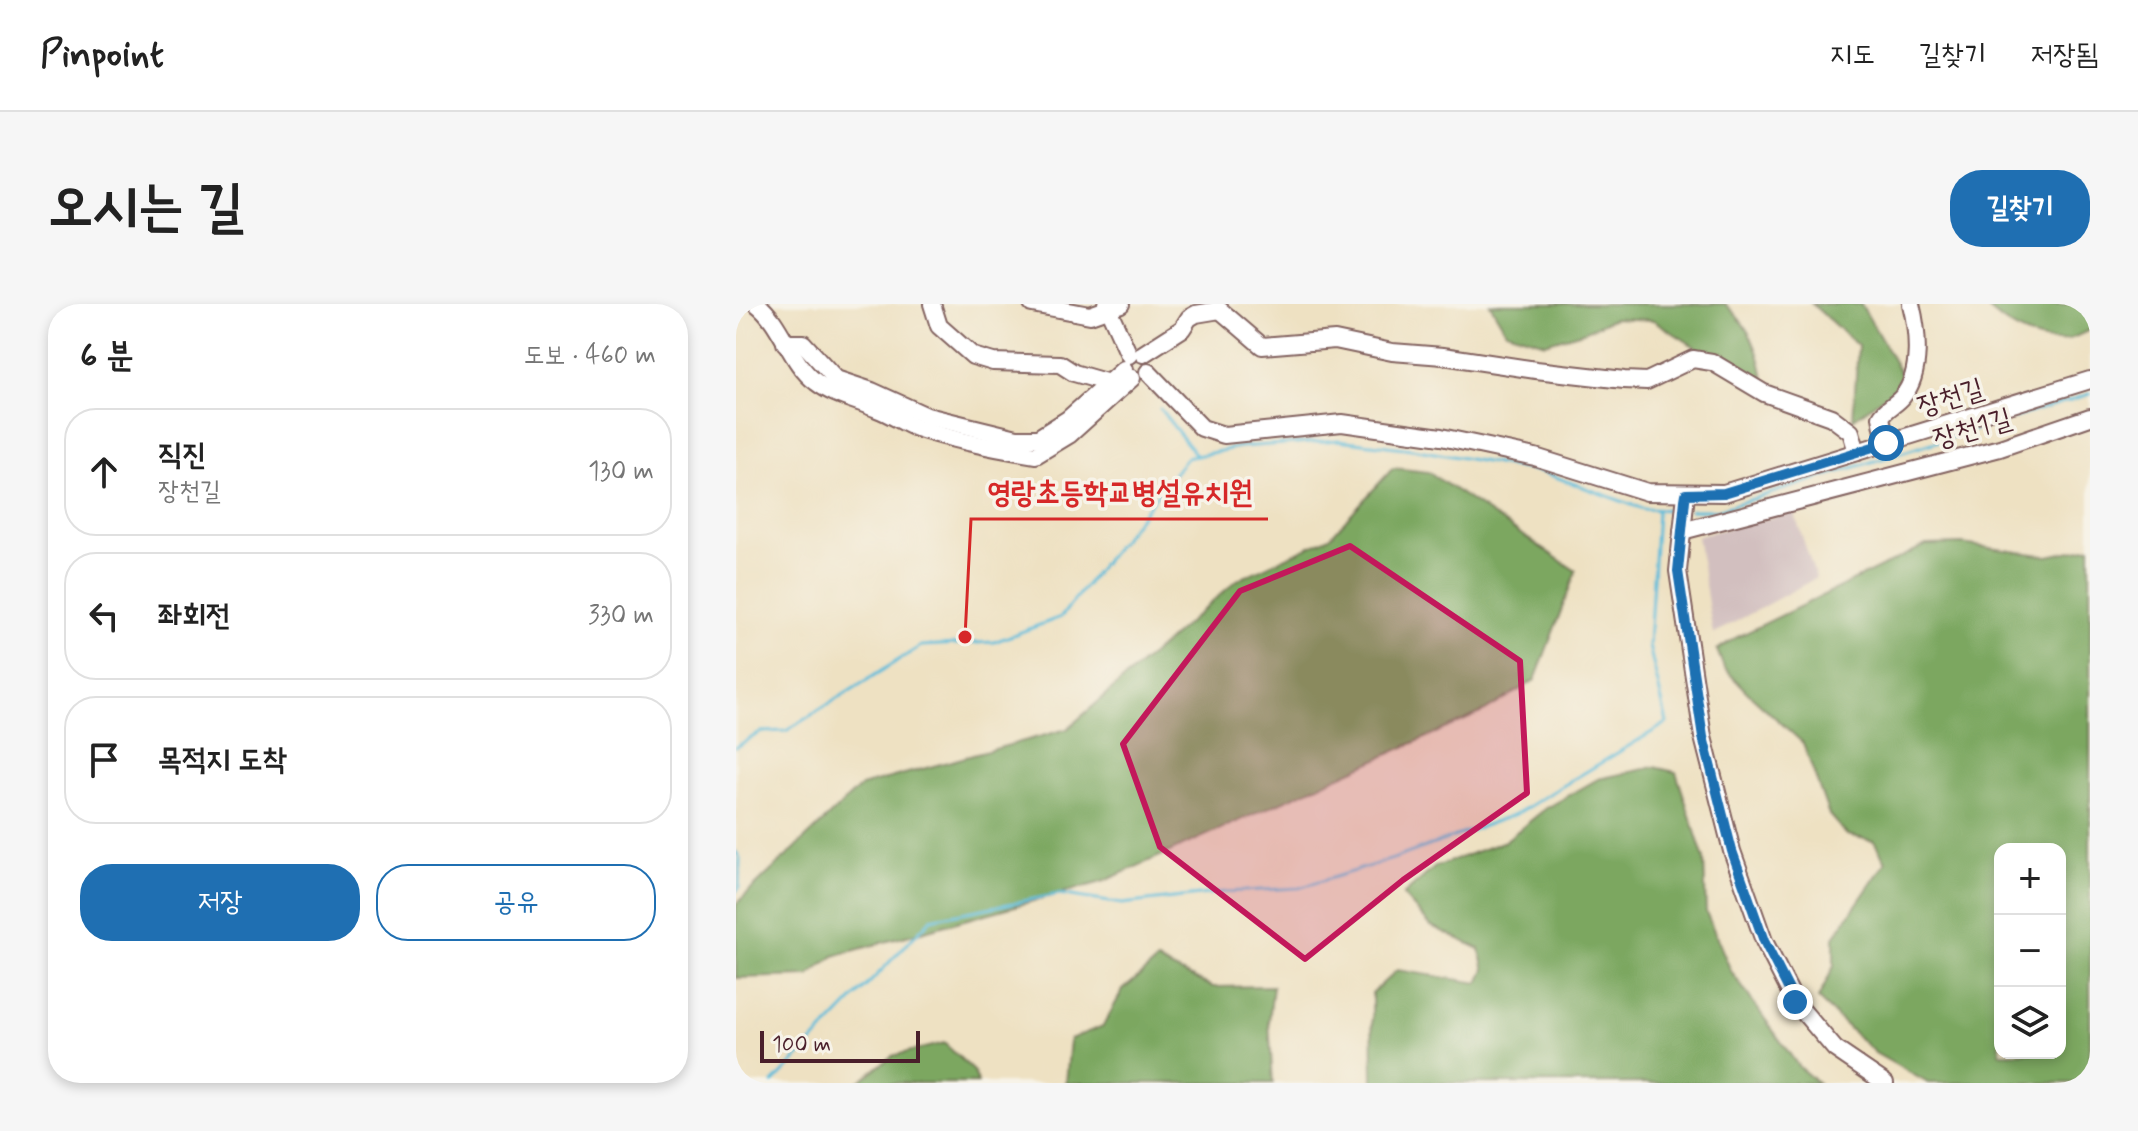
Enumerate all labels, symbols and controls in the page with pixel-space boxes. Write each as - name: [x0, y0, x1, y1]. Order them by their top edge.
- text: Pinpoint: [40, 31, 164, 80]
- text: 지도: [1830, 37, 1875, 74]
- text: 길찾기: [1919, 37, 1986, 74]
- text: 저장됨: [2030, 37, 2098, 74]
- button: 길찾기: [1950, 170, 2090, 247]
- text: 오시는 길: [48, 172, 243, 245]
- text: 6 분: [80, 334, 134, 379]
- text: 도보 · 460 m: [523, 339, 656, 373]
- street label: 장천길: [1913, 371, 1988, 426]
- street label: 장천1길: [1929, 401, 2016, 458]
- route start: [1868, 425, 1904, 461]
- text: 직진: [158, 436, 206, 475]
- icon: ahead: [82, 450, 126, 494]
- text: 130 m: [588, 455, 654, 489]
- callout: 영랑초등학교병설유치원: [971, 465, 1268, 519]
- text: 영랑초등학교병설유치원: [987, 474, 1253, 513]
- text: 장천길: [158, 475, 221, 509]
- icon: left: [82, 594, 126, 638]
- text: 좌회전: [158, 597, 230, 636]
- text: 330 m: [588, 599, 654, 633]
- icon: arrive: [82, 738, 126, 782]
- text: 목적지 도착: [158, 741, 287, 780]
- map controls: [1994, 843, 2066, 1059]
- button: +: [1994, 843, 2066, 915]
- button: 저장: [80, 864, 360, 941]
- button: 공유: [376, 864, 656, 941]
- button: −: [1994, 915, 2066, 987]
- route end: [1777, 984, 1813, 1020]
- button: layers: [1994, 987, 2066, 1059]
- scale bar: [760, 1027, 920, 1063]
- text: 100 m: [772, 1031, 831, 1059]

